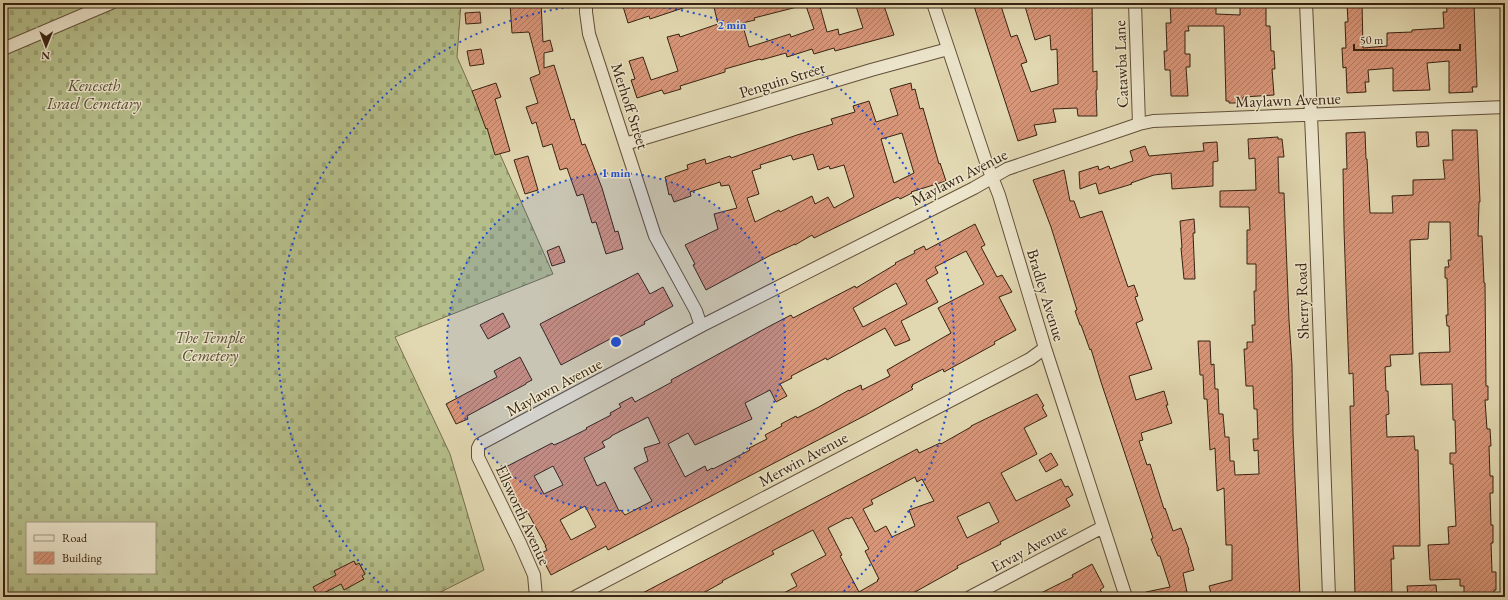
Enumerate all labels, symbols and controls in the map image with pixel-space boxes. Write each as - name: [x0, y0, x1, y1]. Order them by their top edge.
- text: 2 min: [717, 17, 747, 33]
- street label: Catawba Lane: [1109, 20, 1133, 108]
- north arrow: [26, 26, 66, 66]
- scale bar: [1354, 26, 1460, 52]
- text: 50 m: [1360, 32, 1384, 48]
- text: N: [41, 49, 50, 63]
- street label: Penguin Street: [736, 57, 828, 103]
- street label: Merhoff Street: [606, 60, 654, 152]
- park label: Keneseth Israel Cemetary: [46, 75, 142, 114]
- street label: Maylawn Avenue: [1235, 88, 1341, 112]
- street label: Maylawn Avenue: [907, 144, 1011, 210]
- text: 1 min: [601, 165, 631, 181]
- street label: Bradley Avenue: [1022, 246, 1070, 344]
- street label: Sherry Road: [1290, 262, 1314, 339]
- park label: The Temple Cemetery: [175, 327, 246, 366]
- centre of rings: [609, 335, 623, 349]
- street label: Maylawn Avenue: [502, 353, 606, 421]
- street label: Merwin Avenue: [755, 427, 851, 491]
- street label: Ellsworth Avenue: [491, 462, 555, 568]
- street label: Ervay Avenue: [987, 519, 1071, 577]
- legend: [26, 522, 156, 574]
- text: Road: [62, 530, 88, 546]
- text: Building: [62, 550, 103, 566]

